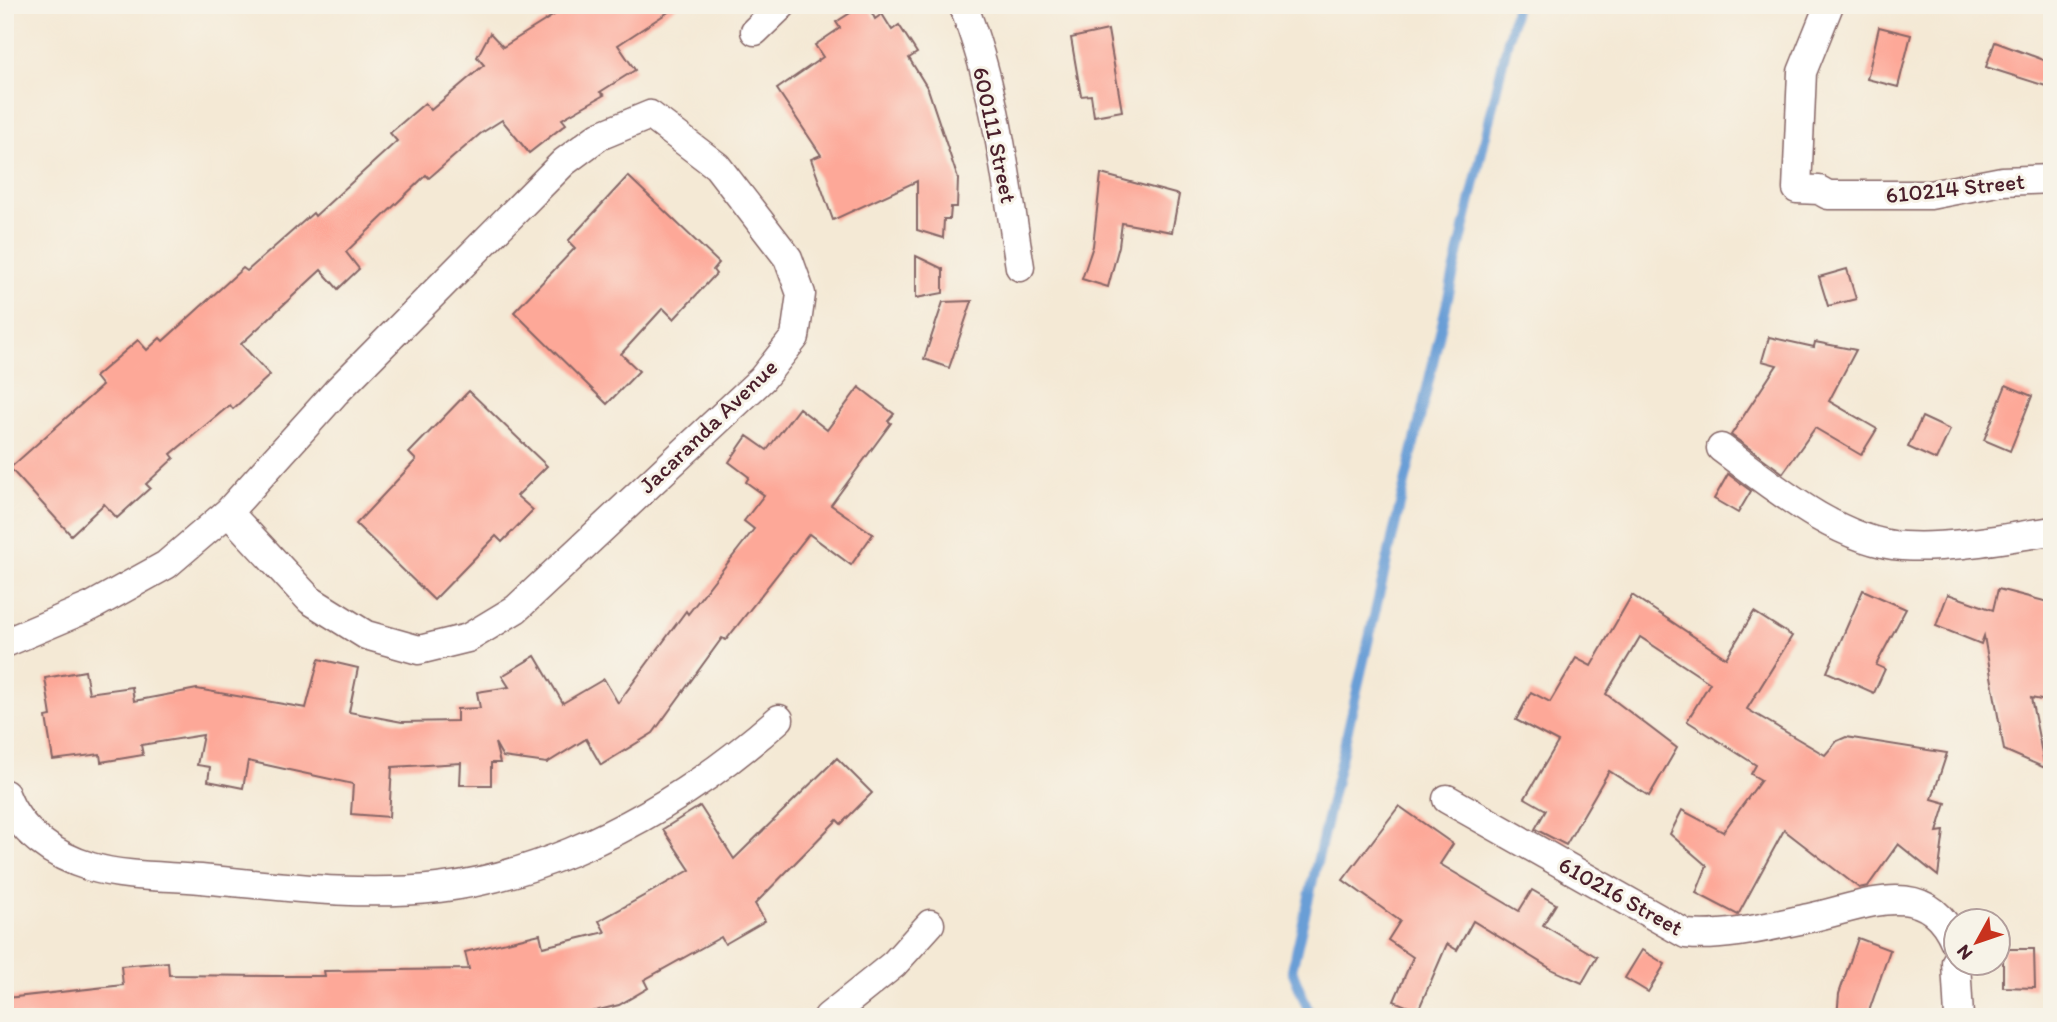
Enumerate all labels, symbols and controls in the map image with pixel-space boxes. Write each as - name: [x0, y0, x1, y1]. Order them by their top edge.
- street label: 600111 Street: [967, 64, 1023, 206]
- street label: 610214 Street: [1884, 167, 2026, 209]
- street label: Jacaranda Avenue: [633, 353, 783, 499]
- street label: 610216 Street: [1554, 850, 1688, 942]
- north arrow: [1941, 906, 2011, 976]
- text: N: [1951, 940, 1977, 965]

